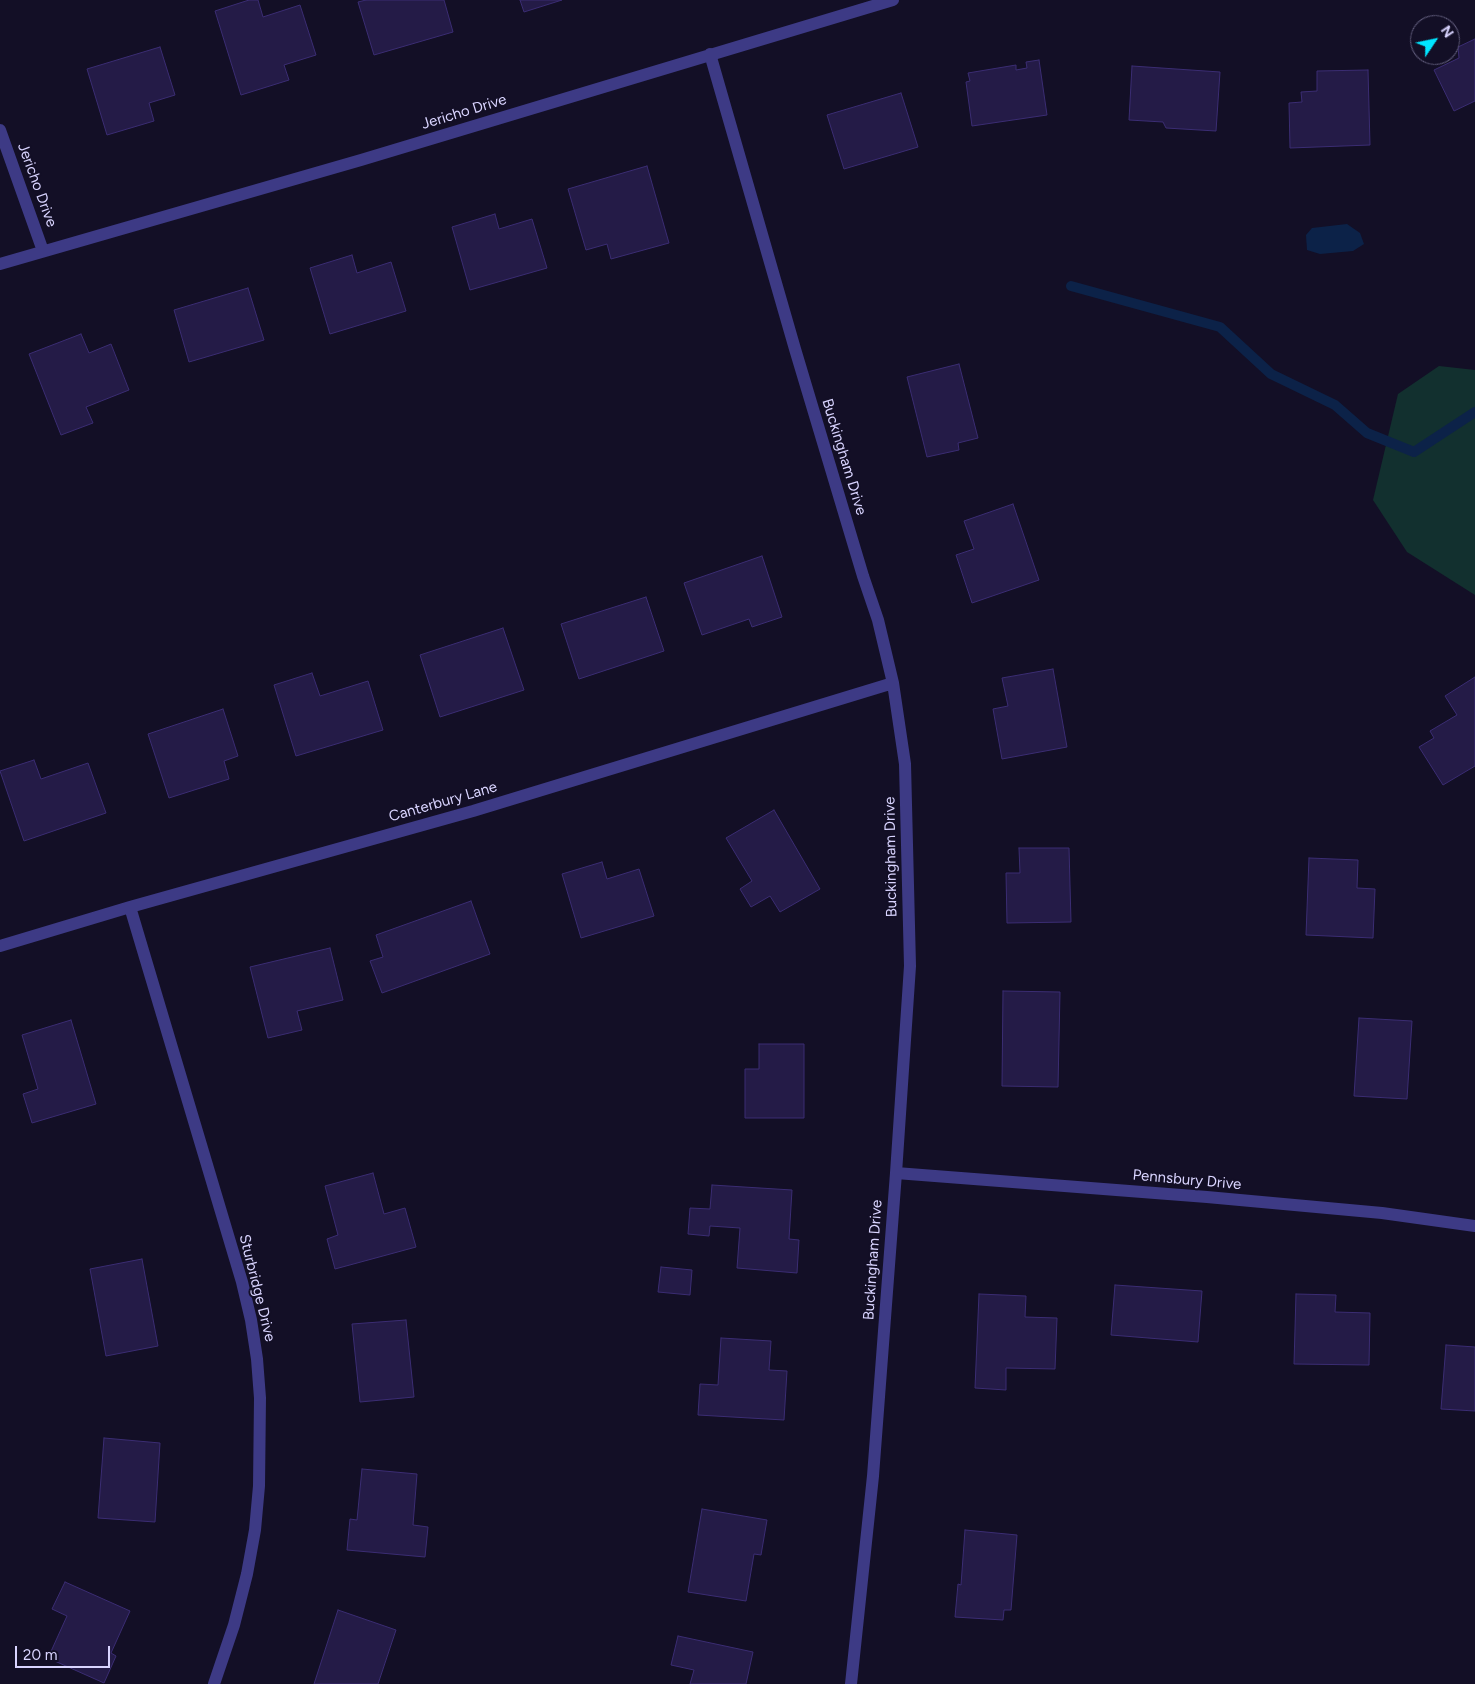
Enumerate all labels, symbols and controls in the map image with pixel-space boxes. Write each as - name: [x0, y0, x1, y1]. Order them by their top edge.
- north arrow: [1410, 15, 1460, 65]
- text: N: [1437, 23, 1457, 41]
- street label: Jericho Drive: [419, 91, 509, 133]
- street label: Jericho Drive: [13, 141, 61, 229]
- street label: Buckingham Drive: [818, 397, 870, 517]
- street label: Canterbury Lane: [387, 778, 499, 826]
- street label: Buckingham Drive: [881, 796, 901, 918]
- street label: Pennsbury Drive: [1132, 1166, 1242, 1194]
- street label: Buckingham Drive: [860, 1199, 886, 1321]
- street label: Sturbridge Drive: [235, 1233, 279, 1343]
- scale bar: [18, 1636, 112, 1668]
- text: 20 m: [23, 1646, 57, 1664]

